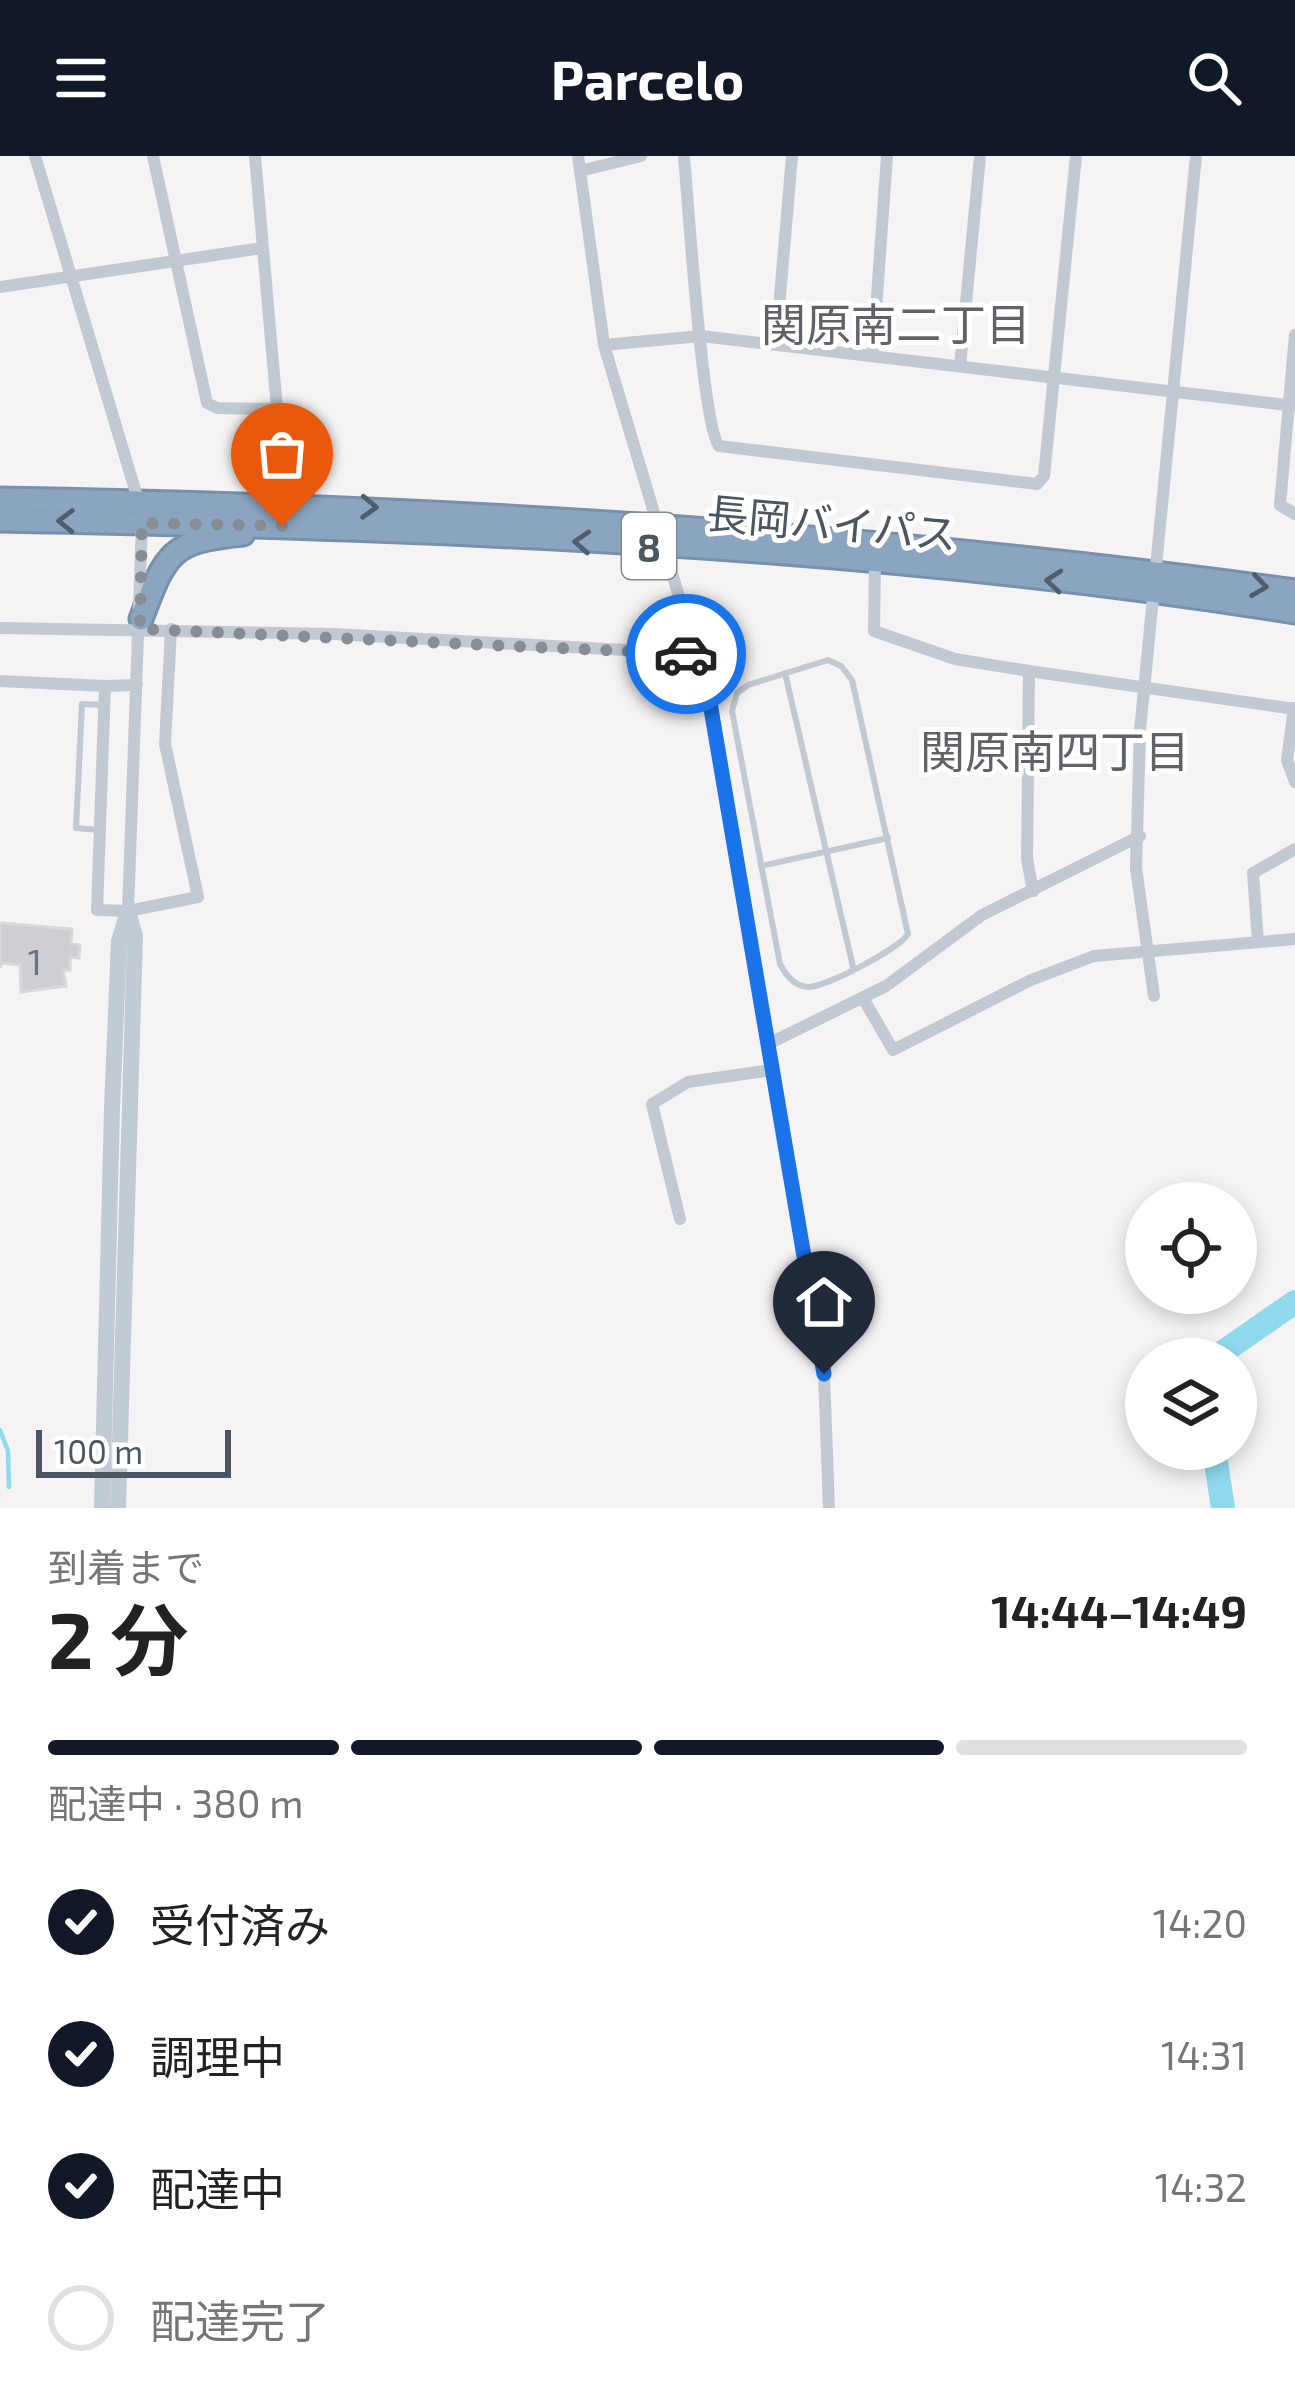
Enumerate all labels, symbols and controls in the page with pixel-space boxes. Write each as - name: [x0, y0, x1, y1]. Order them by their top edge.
- icon: menu: [48, 45, 114, 111]
- icon: search: [1181, 45, 1247, 111]
- text: Parcelo: [551, 46, 744, 111]
- district label: 関原南二丁目: [761, 296, 1031, 350]
- pin: [231, 403, 333, 526]
- icon: bag: [249, 421, 315, 487]
- street label: 長岡バイパス: [705, 486, 959, 558]
- one-way arrow: [360, 494, 379, 520]
- one-way arrow: [56, 509, 75, 535]
- road number: 8: [622, 513, 676, 579]
- one-way arrow: [572, 529, 591, 555]
- one-way arrow: [1044, 569, 1063, 594]
- one-way arrow: [1249, 572, 1269, 598]
- courier: [626, 594, 746, 714]
- icon: car: [653, 621, 719, 687]
- district label: 関原南四丁目: [920, 723, 1190, 777]
- house number: 1: [28, 939, 42, 982]
- map controls: [1125, 1182, 1257, 1470]
- button: locate: [1125, 1182, 1257, 1314]
- pin: [773, 1251, 875, 1374]
- icon: home: [791, 1269, 857, 1335]
- button: layers: [1125, 1338, 1257, 1470]
- scale bar: [36, 1424, 231, 1477]
- text: 100 m: [54, 1431, 143, 1471]
- text: 到着まで: [48, 1543, 204, 1590]
- text: 14:44–14:49: [991, 1583, 1247, 1637]
- text: 2 分: [48, 1591, 188, 1685]
- text: 配達中 · 380 m: [48, 1779, 303, 1826]
- icon: check: [48, 1889, 114, 1955]
- text: 受付済み: [150, 1897, 330, 1951]
- text: 14:20: [1153, 1899, 1247, 1946]
- icon: check: [48, 2021, 114, 2087]
- text: 調理中: [150, 2029, 285, 2083]
- text: 14:31: [1161, 2031, 1247, 2078]
- icon: check: [48, 2153, 114, 2219]
- text: 配達中: [150, 2161, 285, 2215]
- text: 14:32: [1155, 2163, 1247, 2210]
- text: 配達完了: [150, 2293, 330, 2347]

